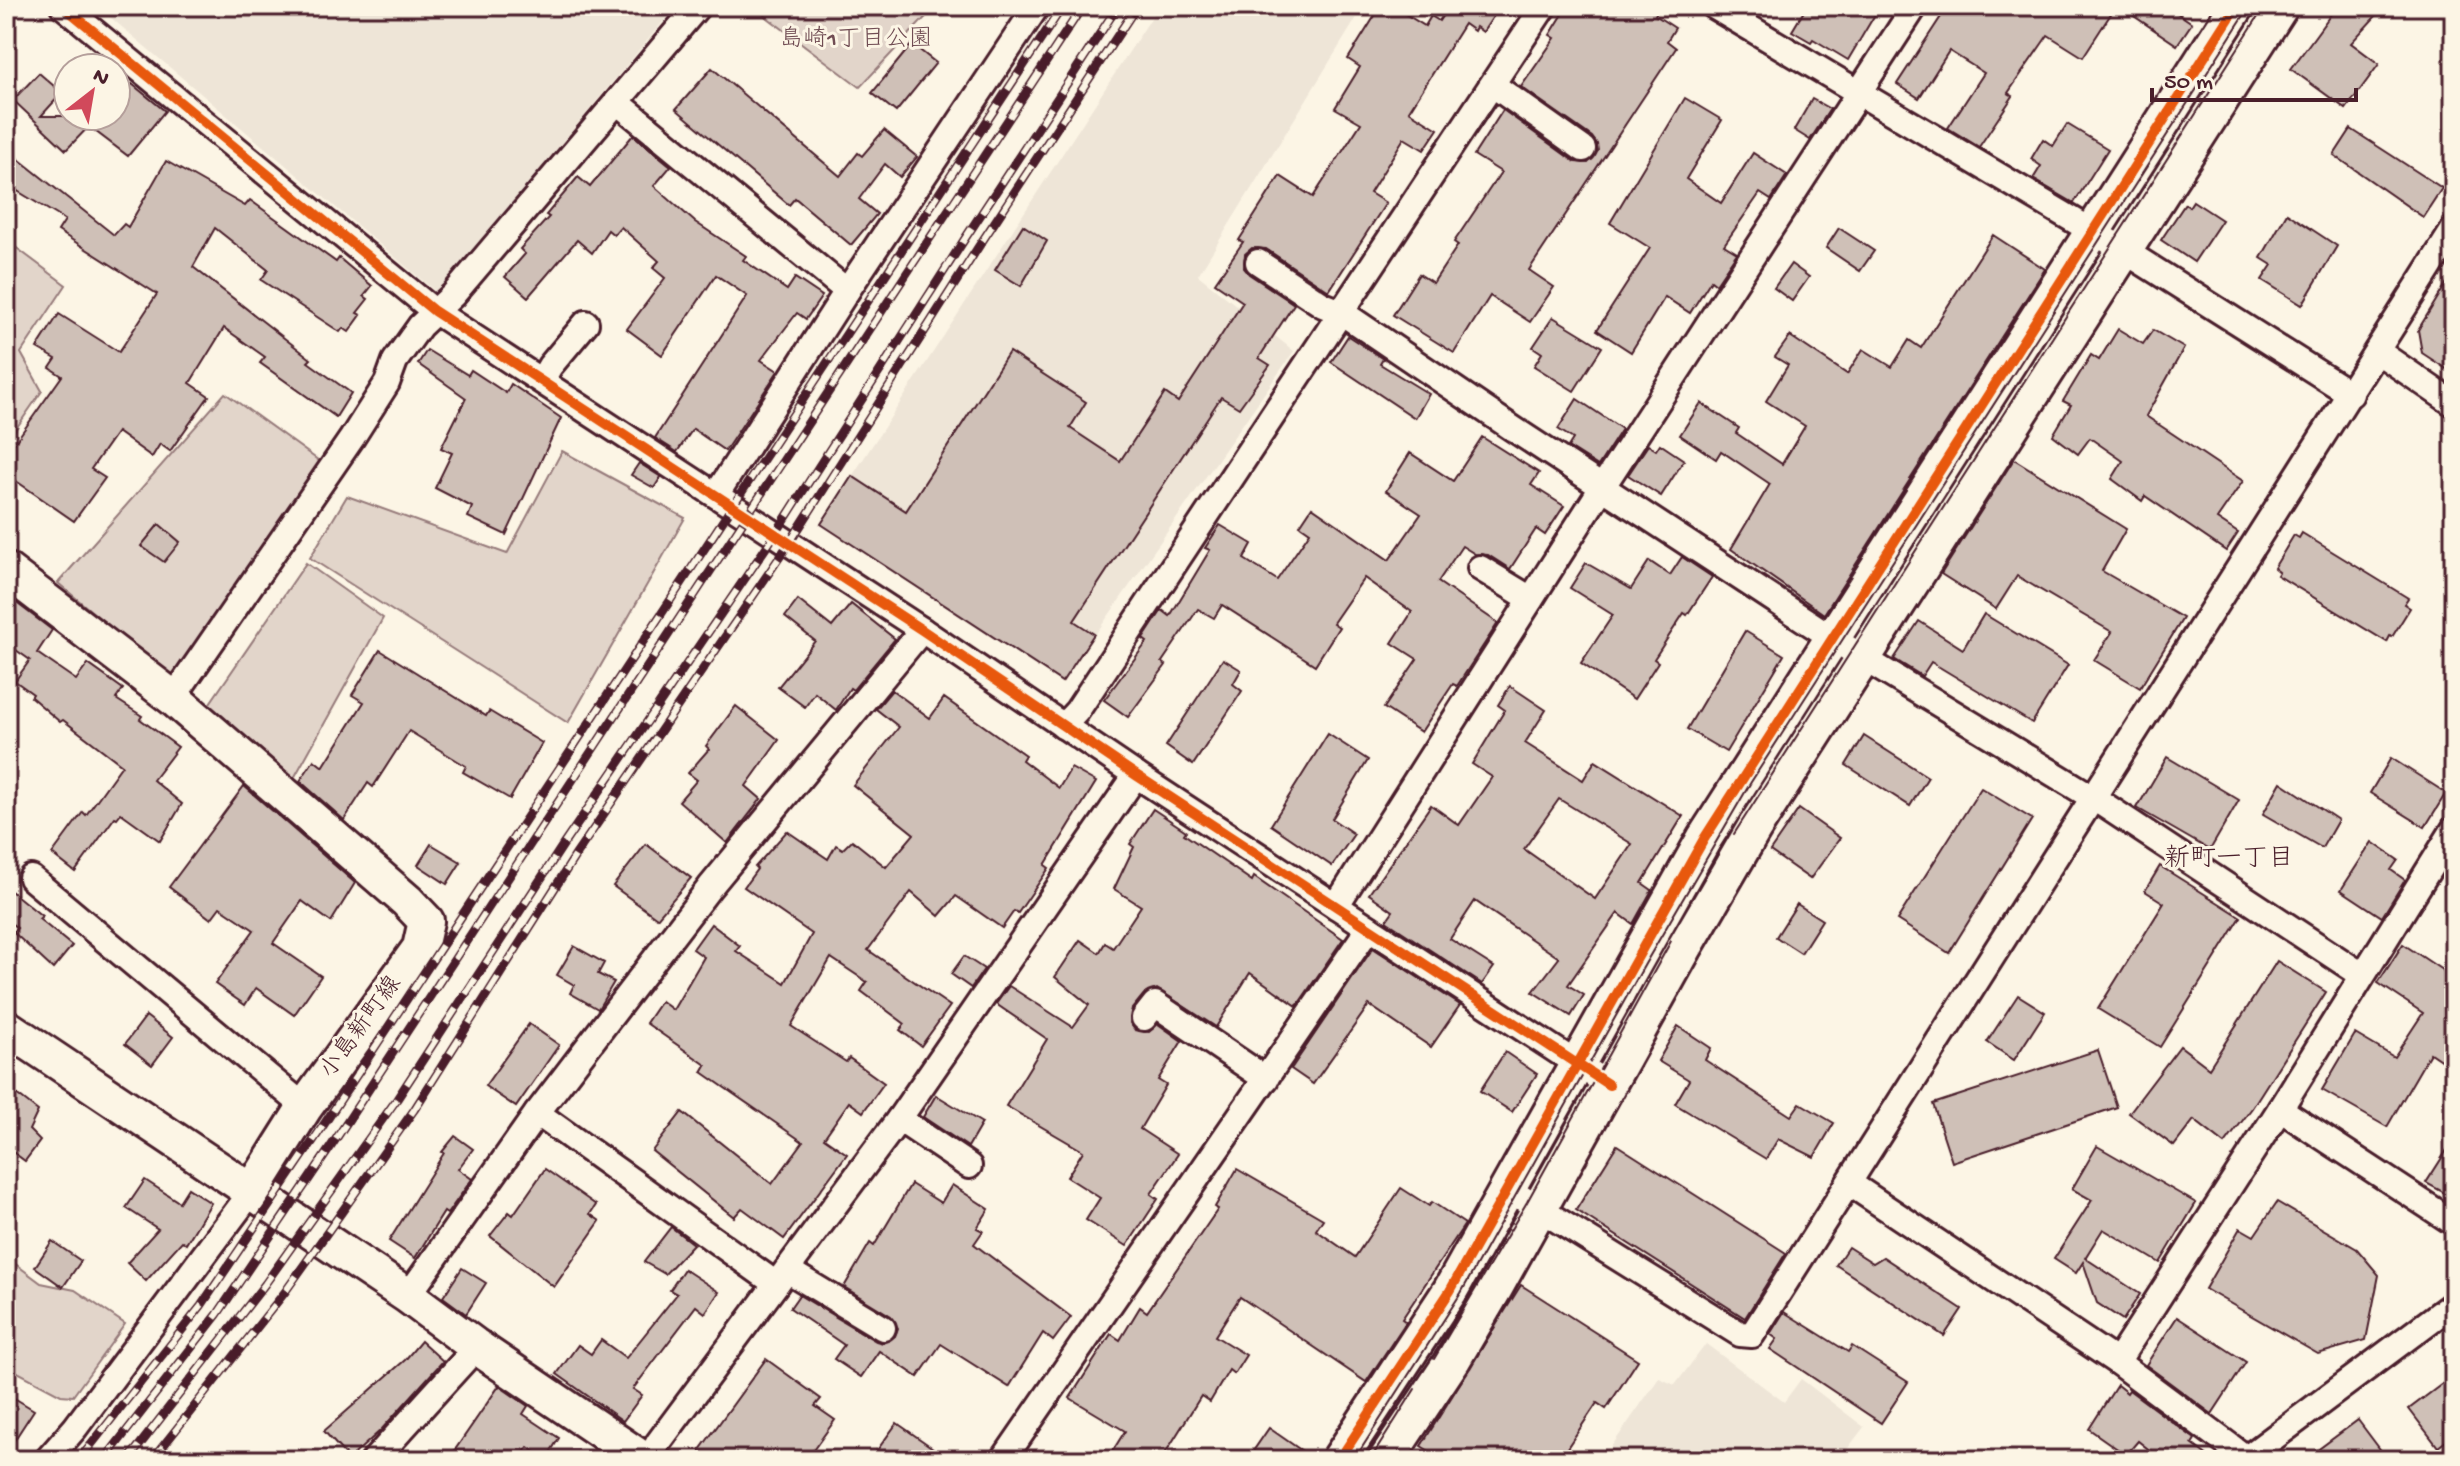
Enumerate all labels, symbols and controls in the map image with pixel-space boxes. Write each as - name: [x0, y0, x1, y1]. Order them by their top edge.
- park label: 島崎1丁目公園: [779, 25, 933, 55]
- north arrow: [52, 52, 132, 132]
- scale bar: [2152, 52, 2356, 102]
- text: N: [87, 63, 113, 93]
- text: 50 m: [2164, 69, 2213, 98]
- district label: 新町一丁目: [2164, 844, 2294, 876]
- street label: 小島新町線: [314, 970, 409, 1085]

